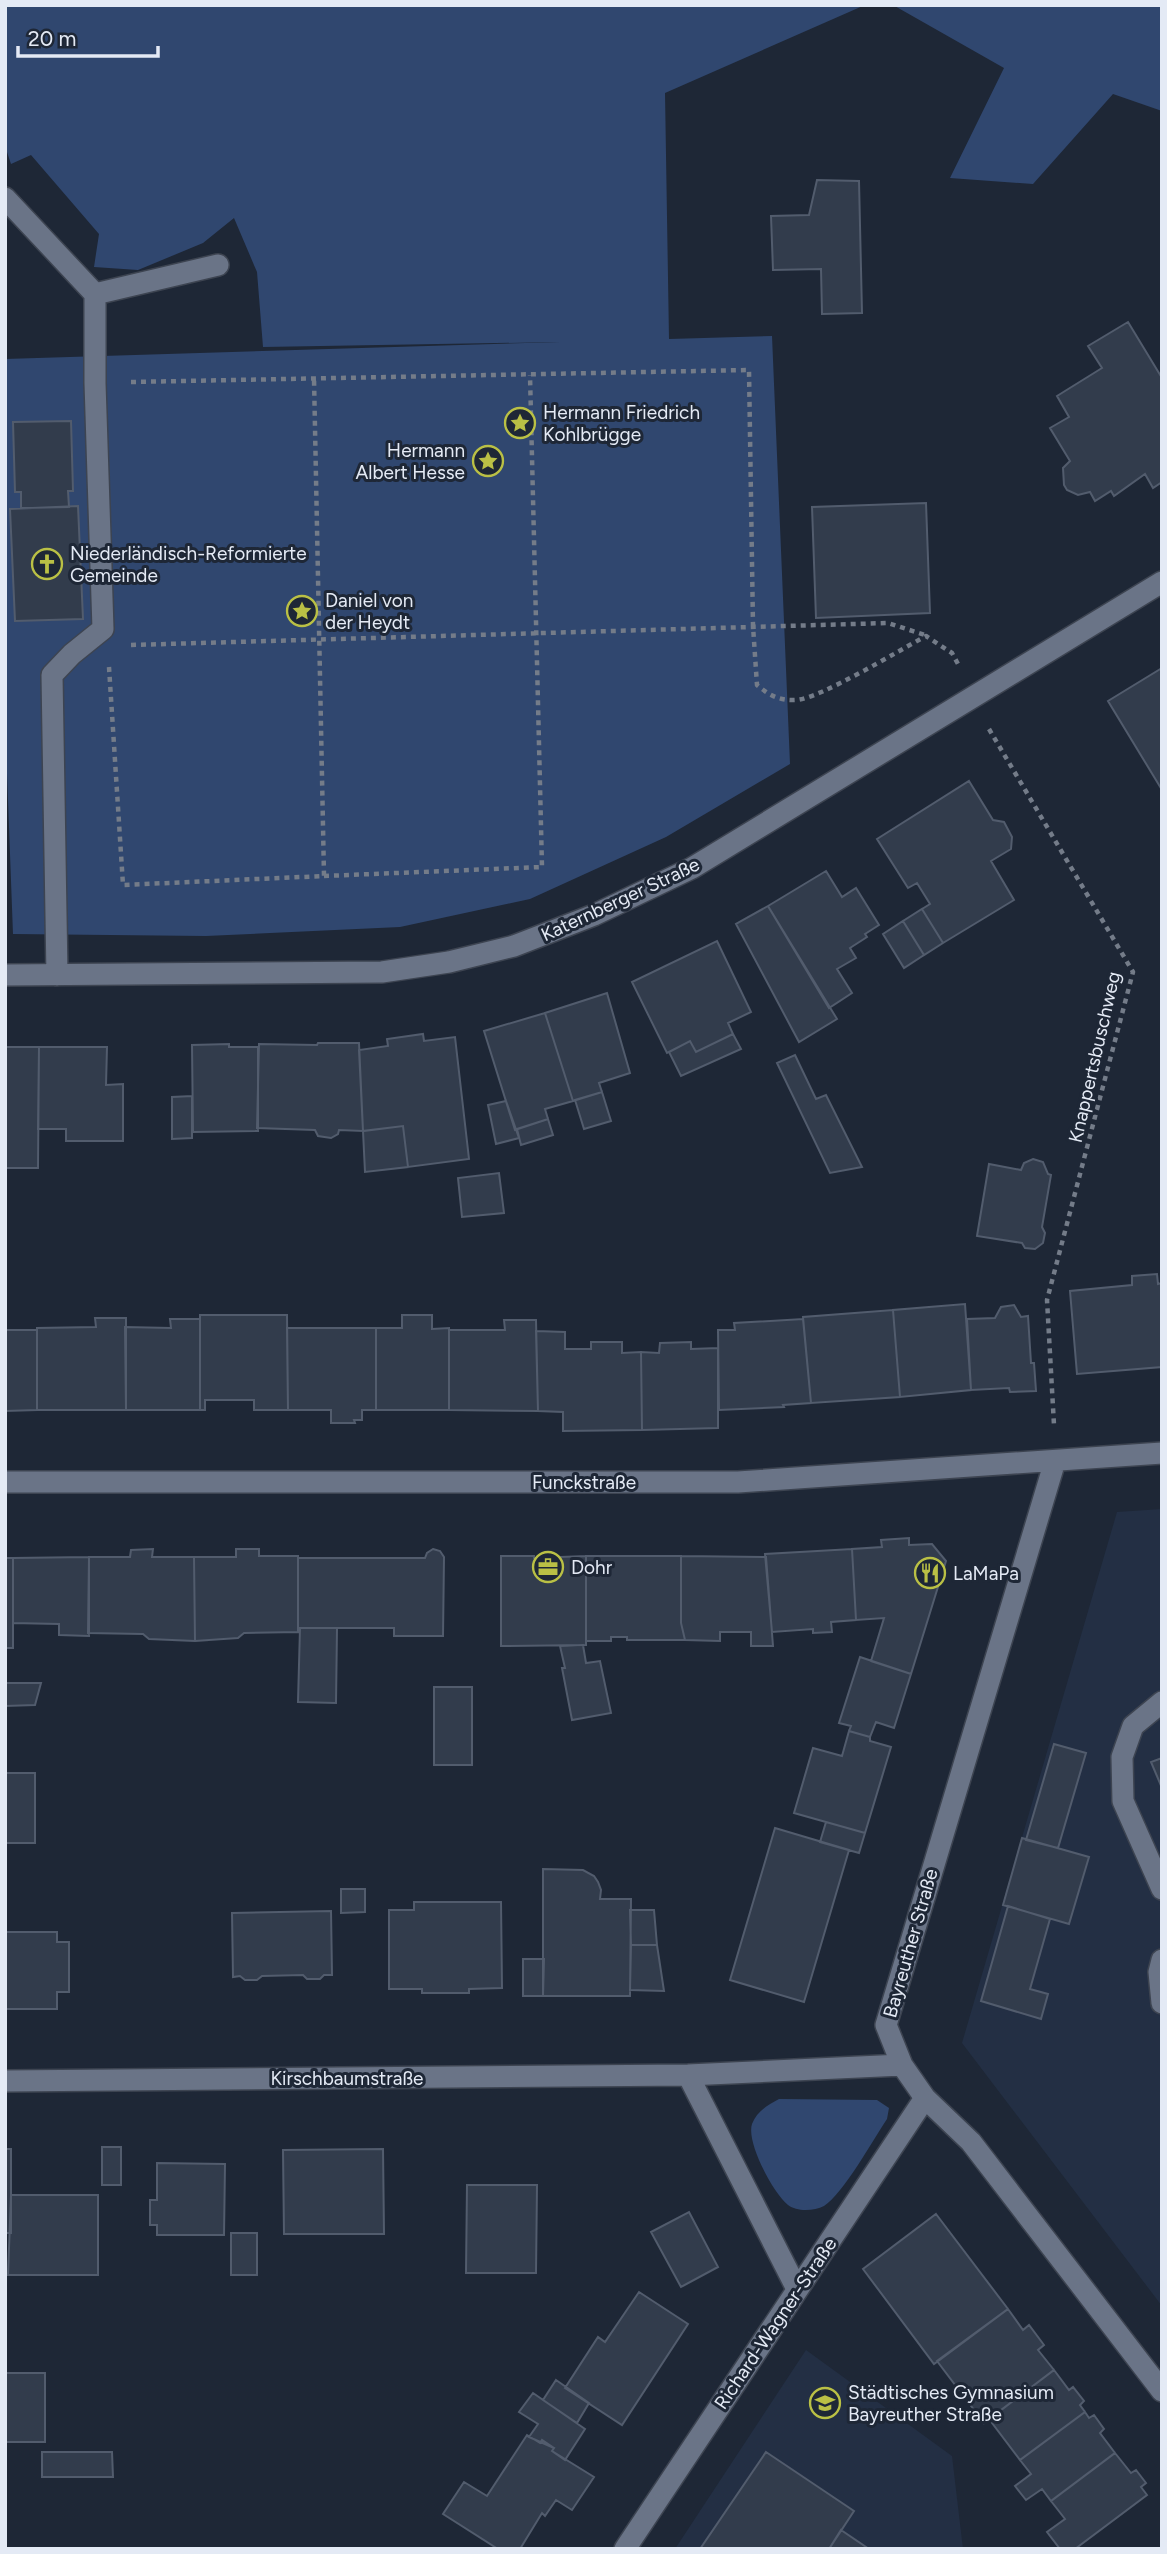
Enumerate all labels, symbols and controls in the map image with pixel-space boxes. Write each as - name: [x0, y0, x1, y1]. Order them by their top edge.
- scale bar: [18, 14, 158, 58]
- text: 20 m: [28, 26, 76, 51]
- place label: Hermann Friedrich Kohlbrügge: [543, 401, 700, 446]
- place icon: Hermann Friedrich Kohlbrügge: [503, 406, 537, 440]
- place label: Hermann Albert Hesse: [355, 439, 465, 484]
- place icon: Hermann Albert Hesse: [471, 444, 505, 478]
- place label: Niederländisch-Reformierte Gemeinde: [70, 542, 307, 587]
- church icon: Niederländisch-Reformierte Gemeinde: [30, 547, 64, 581]
- place label: Daniel von der Heydt: [325, 589, 413, 634]
- place icon: Daniel von der Heydt: [285, 594, 319, 628]
- street label: Katernberger Straße: [537, 853, 703, 946]
- street label: Knappertsbuschweg: [1064, 969, 1125, 1145]
- street label: Funckstraße: [532, 1471, 636, 1494]
- office icon: Dohr: [531, 1550, 565, 1584]
- place label: Dohr: [571, 1556, 613, 1579]
- restaurant icon: LaMaPa: [913, 1556, 947, 1590]
- place label: LaMaPa: [953, 1562, 1019, 1585]
- street label: Bayreuther Straße: [878, 1866, 943, 2020]
- street label: Kirschbaumstraße: [271, 2067, 424, 2090]
- street label: Richard-Wagner-Straße: [709, 2233, 841, 2413]
- place label: Städtisches Gymnasium Bayreuther Straße: [848, 2381, 1054, 2426]
- school or university icon: Städtisches Gymnasium Bayreuther Straße: [808, 2386, 842, 2420]

